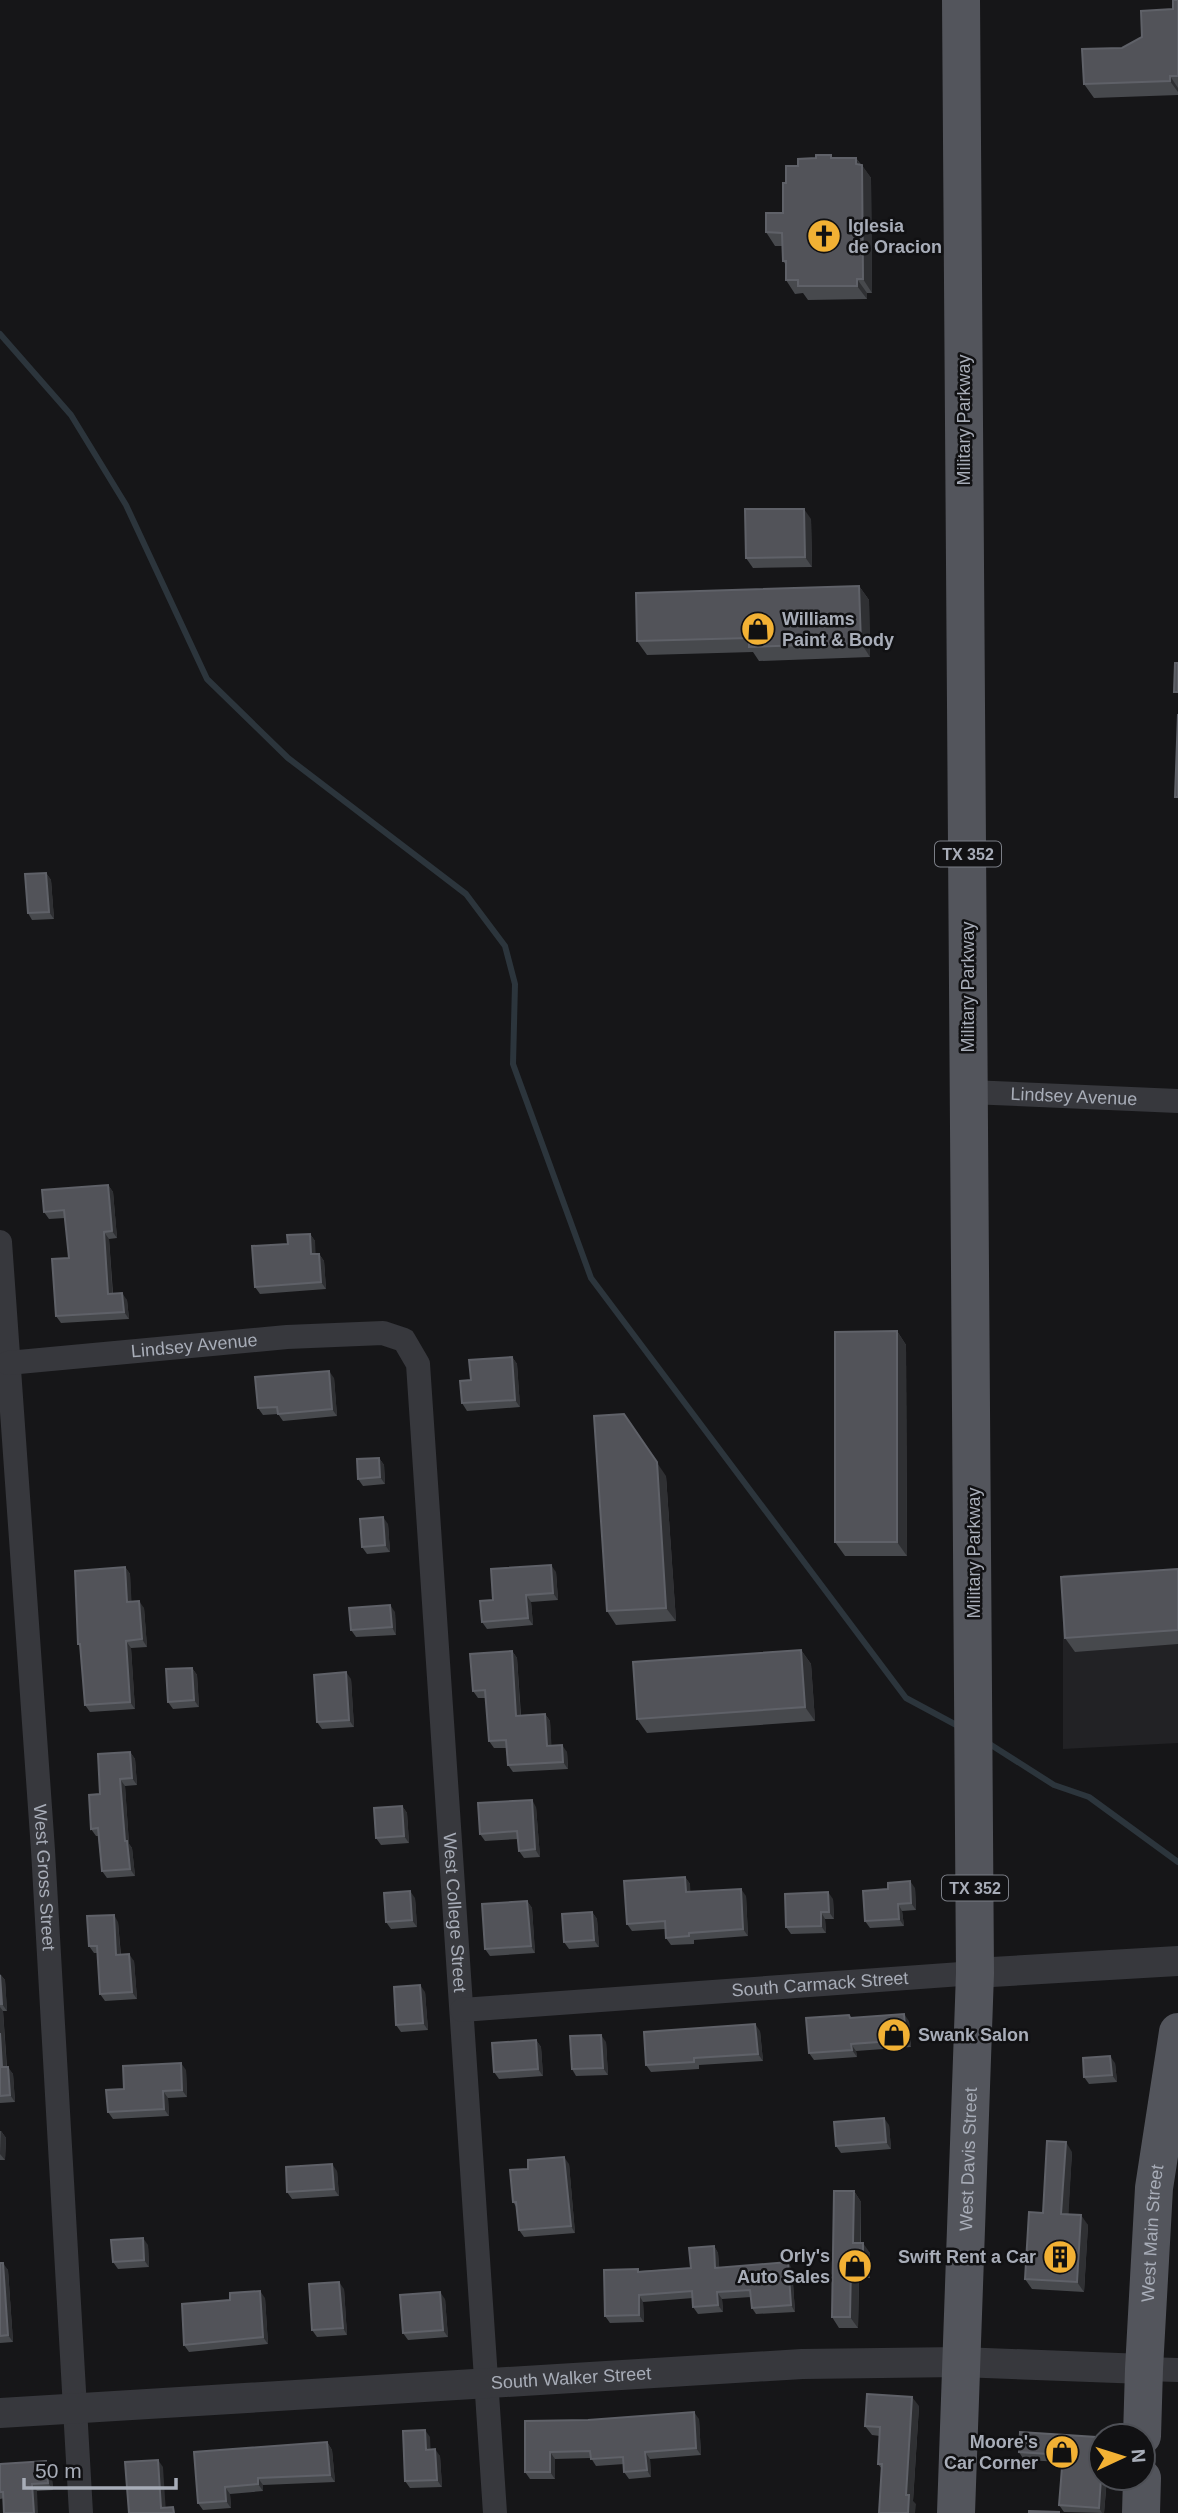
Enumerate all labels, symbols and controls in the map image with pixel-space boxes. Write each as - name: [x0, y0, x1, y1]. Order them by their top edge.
- place label: Iglesia de Oracion: [848, 216, 942, 257]
- church icon: Iglesia de Oracion: [805, 217, 843, 255]
- street label: Military Parkway: [954, 354, 974, 486]
- place label: Williams Paint & Body: [782, 609, 894, 650]
- shop icon: Williams Paint & Body: [739, 610, 777, 648]
- road number: TX 352: [935, 842, 1001, 866]
- street label: Military Parkway: [958, 921, 978, 1053]
- street label: Lindsey Avenue: [1010, 1084, 1138, 1109]
- street label: Lindsey Avenue: [130, 1330, 258, 1361]
- street label: Military Parkway: [964, 1487, 984, 1619]
- street label: West Gross Street: [30, 1803, 59, 1951]
- street label: West College Street: [439, 1832, 470, 1993]
- road number: TX 352: [942, 1876, 1008, 1900]
- street label: South Carmack Street: [731, 1968, 909, 2001]
- shop icon: Swank Salon: [875, 2016, 913, 2054]
- place label: Swank Salon: [918, 2025, 1029, 2045]
- street label: West Davis Street: [956, 2087, 981, 2231]
- street label: West Main Street: [1138, 2163, 1167, 2303]
- building icon: Swift Rent a Car: [1041, 2238, 1079, 2276]
- place label: Orly's Auto Sales: [737, 2246, 830, 2287]
- shop icon: Orly's Auto Sales: [836, 2247, 874, 2285]
- place label: Swift Rent a Car: [898, 2247, 1036, 2267]
- street label: South Walker Street: [490, 2363, 652, 2393]
- north arrow: [1087, 2422, 1157, 2492]
- place label: Moore's Car Corner: [944, 2432, 1038, 2473]
- shop icon: Moore's Car Corner: [1043, 2433, 1081, 2471]
- scale bar: [24, 2446, 177, 2490]
- text: N: [1128, 2448, 1149, 2463]
- text: 50 m: [35, 2459, 82, 2482]

